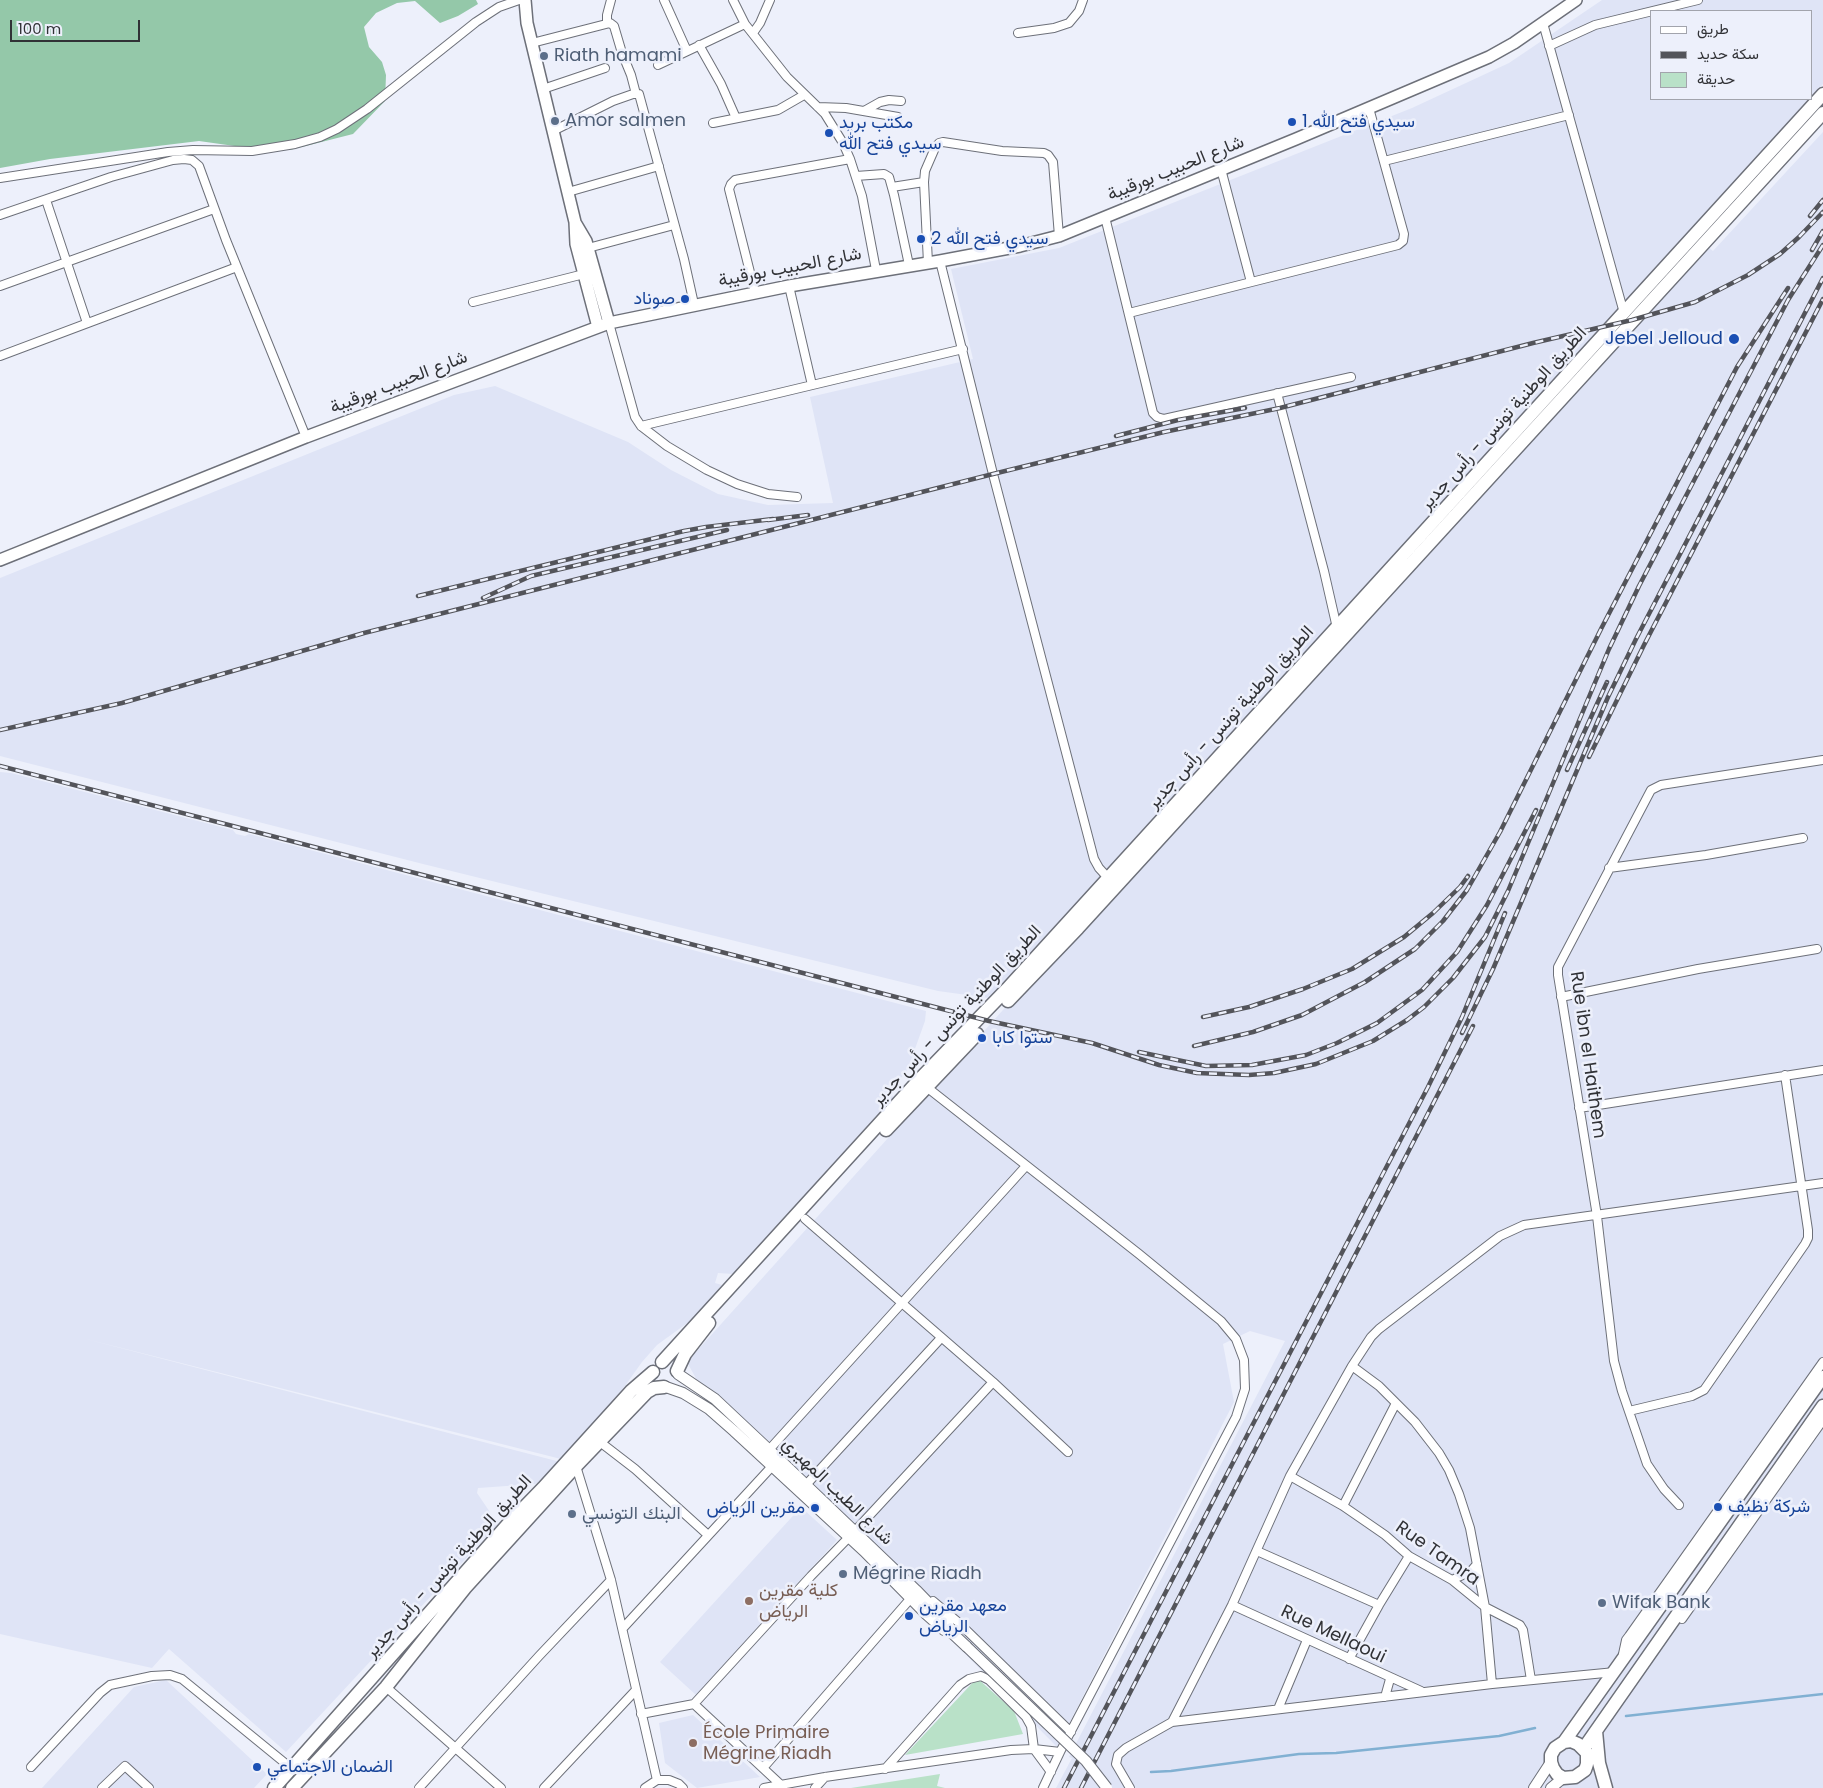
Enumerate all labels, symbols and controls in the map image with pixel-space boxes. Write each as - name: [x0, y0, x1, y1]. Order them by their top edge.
- scale bar: [12, 10, 142, 42]
- legend: [1650, 10, 1813, 100]
- text: 100 m: [18, 18, 61, 39]
- text: طريق: [1697, 18, 1729, 39]
- text: سكة حديد: [1697, 43, 1759, 64]
- place label: Riath hamami: [554, 45, 682, 67]
- marker: Riath hamami: [538, 50, 550, 62]
- text: حديقة: [1697, 68, 1735, 89]
- place label: Amor salmen: [565, 110, 686, 132]
- place label: سيدي فتح الله 1: [1302, 111, 1415, 133]
- place label: مكتب بريد سيدي فتح الله: [839, 112, 941, 154]
- marker: Amor salmen: [549, 115, 561, 127]
- marker: سيدي فتح الله 1: [1286, 116, 1298, 128]
- marker: مكتب بريد سيدي فتح الله: [823, 127, 835, 139]
- street label: شارع الحبيب بورقيبة: [1104, 132, 1248, 206]
- place label: 2 سيدي فتح الله: [931, 228, 1048, 250]
- marker: 2 سيدي فتح الله: [915, 233, 927, 245]
- street label: شارع الحبيب بورقيبة: [717, 244, 863, 292]
- place label: صوناد: [633, 288, 675, 310]
- marker: صوناد: [679, 293, 691, 305]
- street label: الطريق الوطنية تونس - رأس جدير: [1416, 323, 1592, 515]
- place label: Jebel Jelloud: [1605, 328, 1723, 350]
- marker: Jebel Jelloud: [1727, 332, 1741, 346]
- street label: شارع الحبيب بورقيبة: [327, 347, 471, 419]
- street label: الطريق الوطنية تونس - رأس جدير: [1143, 622, 1319, 814]
- street label: الطريق الوطنية تونس - رأس جدير: [868, 921, 1046, 1111]
- street label: Rue ibn el Haithem: [1565, 970, 1609, 1140]
- place label: ستوا كابا: [992, 1027, 1052, 1049]
- marker: ستوا كابا: [976, 1032, 988, 1044]
- street label: شارع الطيب المهيري: [777, 1434, 897, 1550]
- street label: الطريق الوطنية تونس - رأس جدير: [361, 1471, 537, 1663]
- place label: شركة نظيف: [1728, 1496, 1810, 1518]
- place label: مقرين الرياض: [706, 1497, 805, 1519]
- marker: شركة نظيف: [1712, 1501, 1724, 1513]
- marker: مقرين الرياض: [809, 1502, 821, 1514]
- place label: البنك التونسي: [582, 1503, 681, 1525]
- marker: البنك التونسي: [566, 1508, 578, 1520]
- street label: Rue Tamra: [1391, 1517, 1483, 1591]
- place label: Mégrine Riadh: [853, 1563, 982, 1585]
- marker: Mégrine Riadh: [837, 1568, 849, 1580]
- place label: كلية مقرين الرياض: [759, 1580, 838, 1622]
- place label: Wifak Bank: [1612, 1592, 1710, 1614]
- marker: كلية مقرين الرياض: [743, 1595, 755, 1607]
- place label: معهد مقرين الرياض: [919, 1595, 1007, 1638]
- marker: Wifak Bank: [1596, 1597, 1608, 1609]
- street label: Rue Mellaoui: [1277, 1601, 1389, 1669]
- marker: معهد مقرين الرياض: [903, 1610, 915, 1622]
- place label: École Primaire Mégrine Riadh: [703, 1722, 832, 1765]
- marker: École Primaire Mégrine Riadh: [687, 1737, 699, 1749]
- place label: الضمان الاجتماعي: [267, 1756, 393, 1778]
- marker: الضمان الاجتماعي: [251, 1761, 263, 1773]

